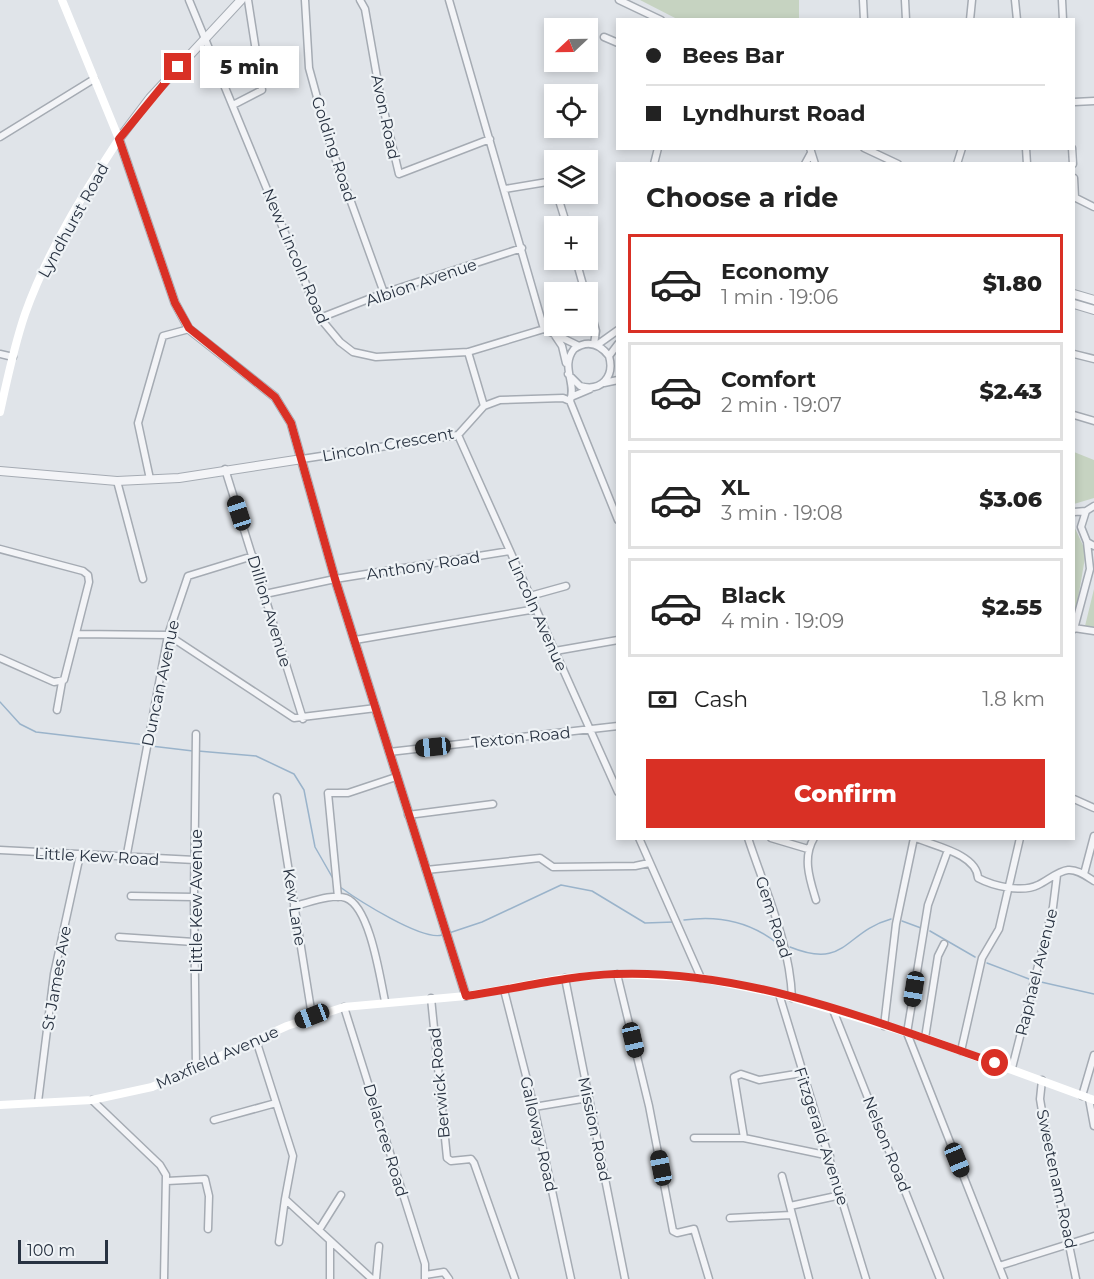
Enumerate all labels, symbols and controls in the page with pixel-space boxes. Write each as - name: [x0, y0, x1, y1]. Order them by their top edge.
- north arrow: [544, 18, 598, 72]
- map controls: [544, 18, 598, 336]
- text: Bees Bar: [682, 42, 784, 69]
- callout: 5 min: [199, 46, 298, 88]
- route end: [164, 53, 191, 80]
- text: 5 min: [220, 55, 279, 79]
- street label: Avon Road: [367, 73, 404, 161]
- button: locate: [544, 84, 598, 138]
- street label: Golding Road: [308, 94, 360, 204]
- text: Lyndhurst Road: [682, 100, 866, 127]
- button: layers: [544, 150, 598, 204]
- street label: Lyndhurst Road: [34, 160, 113, 281]
- text: Choose a ride: [646, 181, 838, 214]
- street label: New Lincoln Road: [258, 186, 333, 327]
- button: +: [544, 216, 598, 270]
- street label: Albion Avenue: [363, 255, 479, 310]
- icon: car: [649, 257, 703, 311]
- text: Economy: [721, 258, 829, 285]
- text: $1.80: [983, 270, 1042, 297]
- button: −: [544, 282, 598, 336]
- text: 1 min · 19:06: [721, 285, 838, 309]
- icon: car: [649, 365, 703, 419]
- text: Comfort: [721, 366, 816, 393]
- text: $2.43: [979, 378, 1042, 405]
- text: 2 min · 19:07: [721, 393, 842, 417]
- street label: Lincoln Crescent: [321, 423, 456, 465]
- icon: car: [649, 473, 703, 527]
- text: XL: [721, 474, 750, 501]
- text: $3.06: [979, 486, 1042, 513]
- car: [225, 493, 253, 533]
- text: 3 min · 19:08: [721, 501, 843, 525]
- street label: Anthony Road: [365, 547, 481, 584]
- street label: Dillion Avenue: [243, 553, 296, 669]
- street label: Lincoln Avenue: [504, 554, 571, 674]
- icon: car: [649, 581, 703, 635]
- text: Black: [721, 582, 785, 609]
- text: $2.55: [982, 594, 1042, 621]
- text: 4 min · 19:09: [721, 609, 844, 633]
- street label: Duncan Avenue: [138, 618, 183, 748]
- icon: cash: [646, 683, 679, 716]
- text: Cash: [694, 686, 748, 713]
- text: 1.8 km: [982, 687, 1045, 711]
- street label: Texton Road: [471, 723, 571, 752]
- car: [414, 736, 452, 758]
- button: Confirm: [646, 759, 1045, 828]
- street label: Little Kew Avenue: [187, 829, 206, 973]
- street label: Little Kew Road: [34, 844, 160, 869]
- street label: Kew Lane: [279, 867, 310, 947]
- street label: Gem Road: [751, 874, 796, 961]
- street label: Raphael Avenue: [1011, 906, 1061, 1038]
- street label: St James Ave: [38, 924, 75, 1032]
- car: [902, 970, 926, 1008]
- car: [292, 1001, 332, 1031]
- car: [620, 1020, 646, 1060]
- street label: Maxfield Avenue: [153, 1022, 282, 1093]
- street label: Berwick Road: [425, 1027, 454, 1139]
- route start: [981, 1049, 1008, 1076]
- street label: Fitzgerald Avenue: [790, 1065, 853, 1208]
- street label: Galloway Road: [516, 1075, 561, 1194]
- street label: Mission Road: [574, 1075, 615, 1183]
- street label: Delacree Road: [359, 1081, 412, 1199]
- street label: Nelson Road: [859, 1093, 914, 1195]
- street label: Sweetenam Road: [1032, 1108, 1081, 1251]
- car: [942, 1140, 972, 1180]
- car: [649, 1149, 673, 1187]
- scale bar: [18, 1237, 108, 1264]
- text: 100 m: [27, 1241, 75, 1260]

